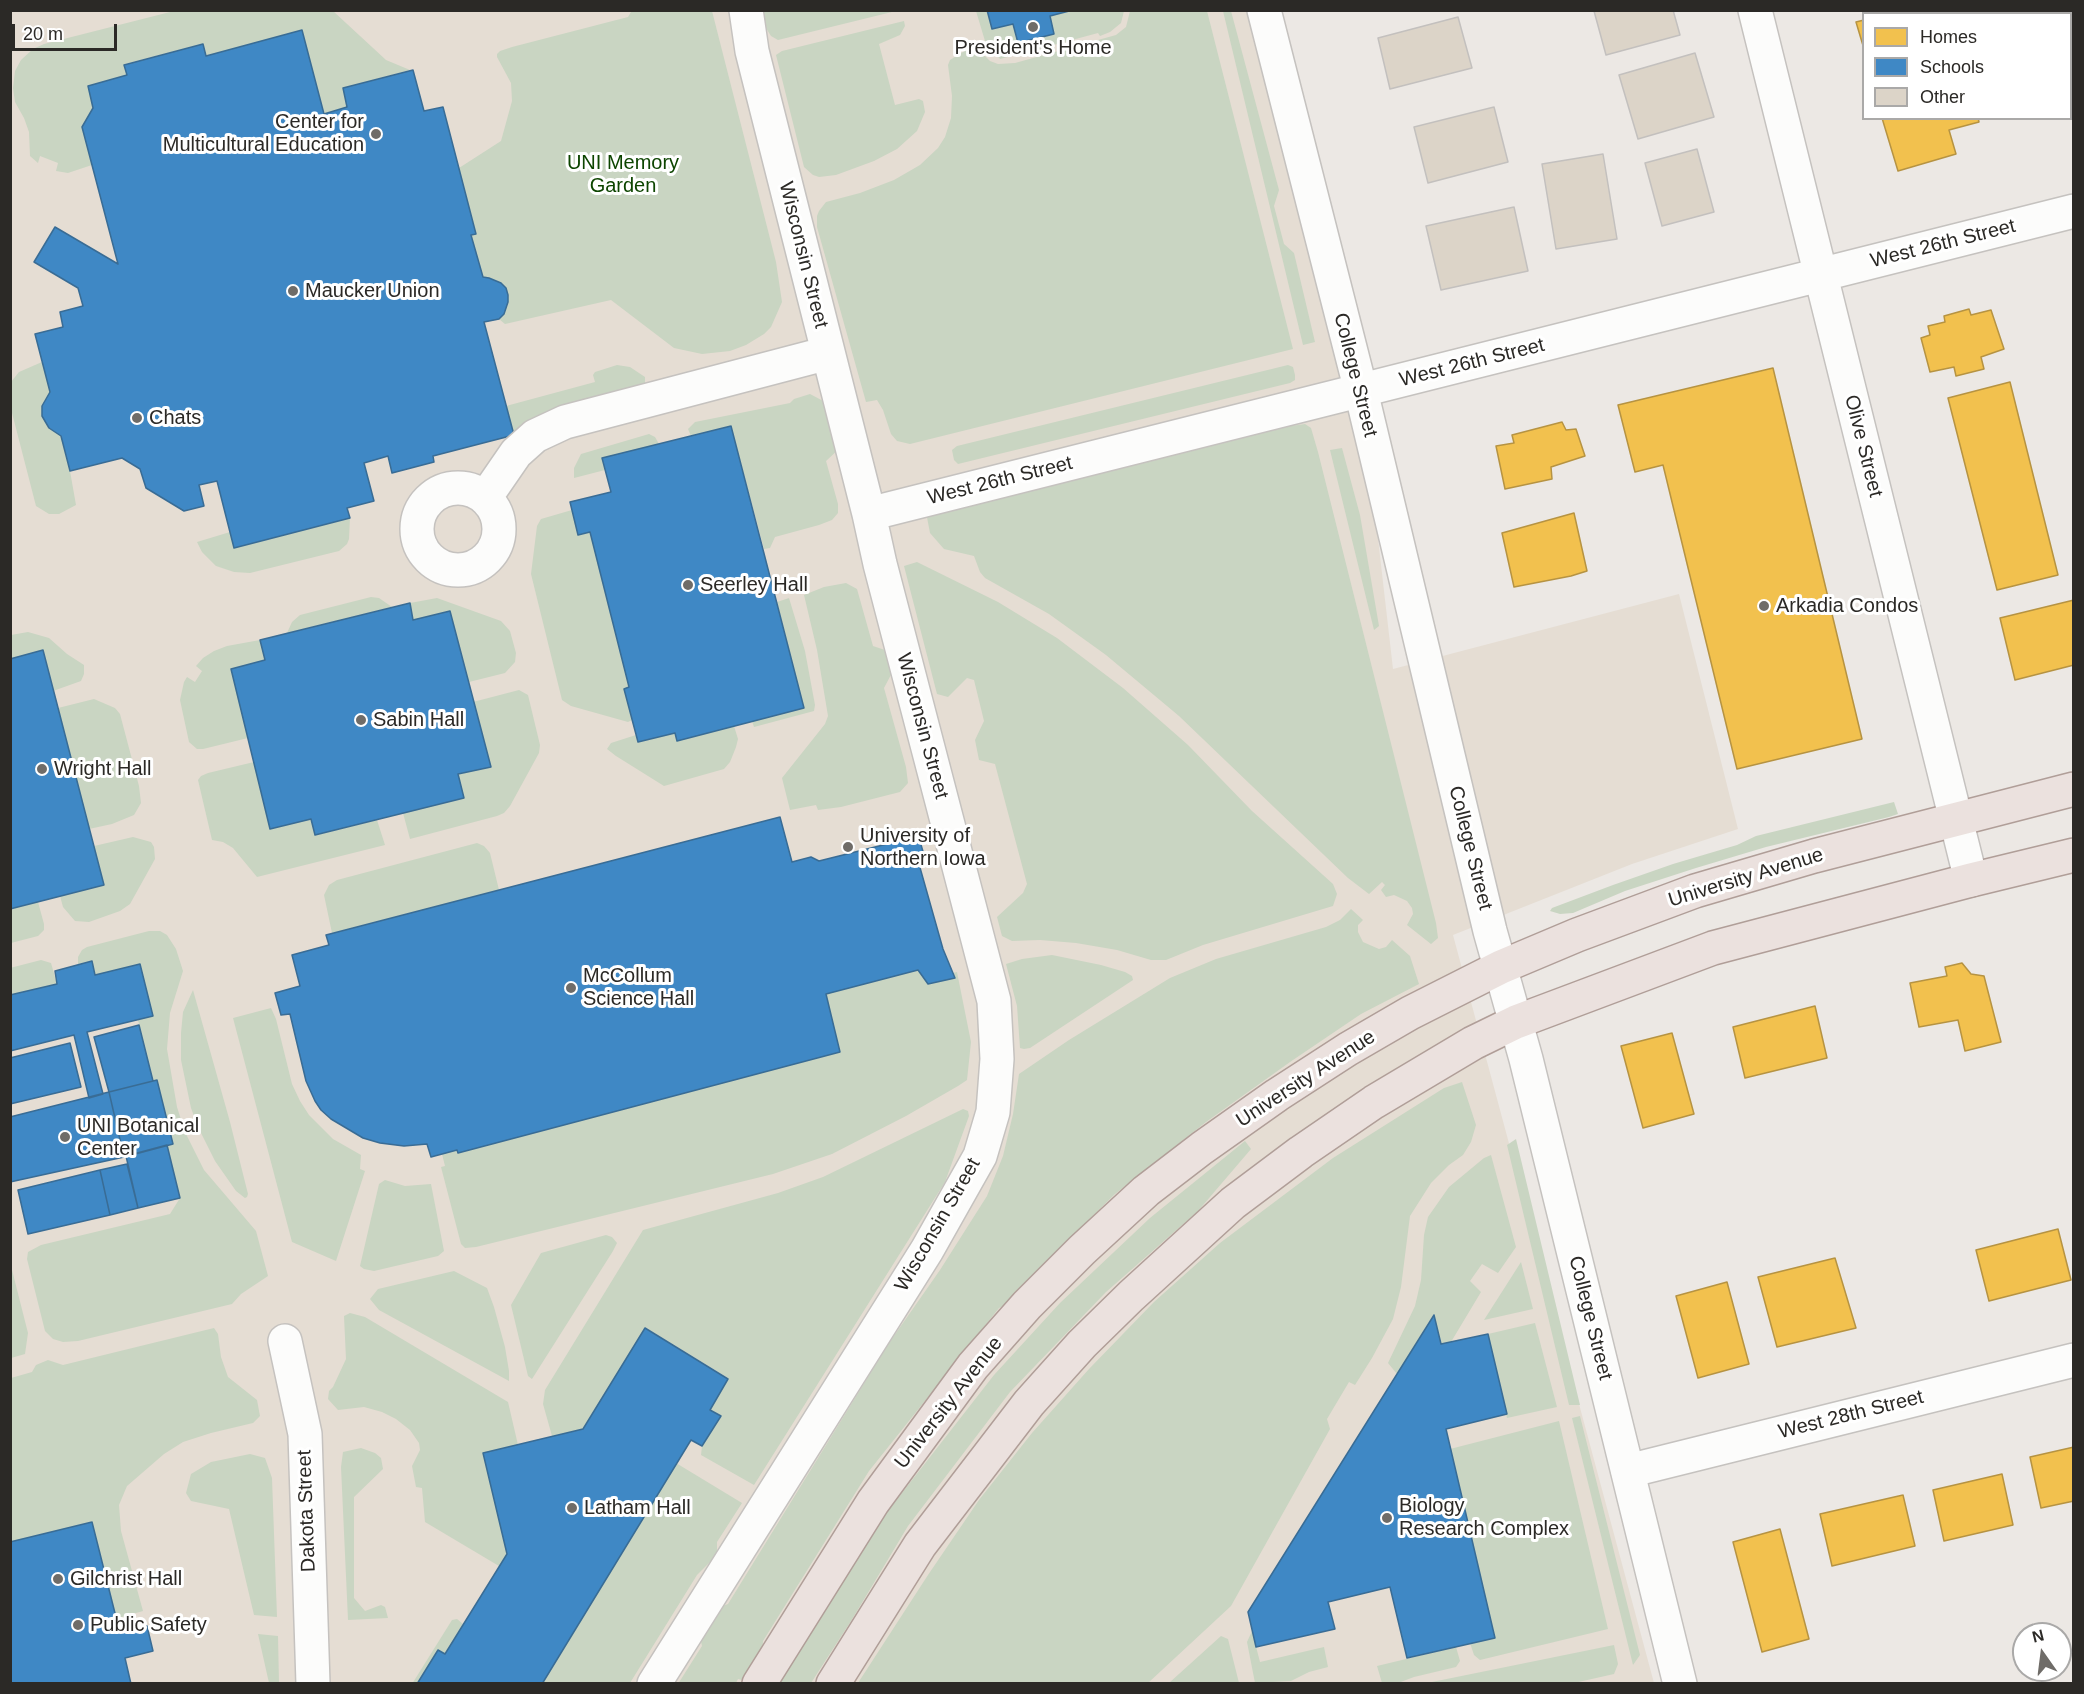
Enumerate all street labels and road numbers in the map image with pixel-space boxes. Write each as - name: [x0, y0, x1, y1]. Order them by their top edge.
- street label: Wisconsin Street: [773, 179, 833, 331]
- street label: West 26th Street: [1868, 214, 2018, 274]
- street label: College Street: [1328, 311, 1382, 439]
- street label: West 26th Street: [1397, 333, 1547, 393]
- street label: Olive Street: [1839, 392, 1887, 500]
- street label: West 26th Street: [925, 451, 1075, 511]
- street label: Wisconsin Street: [891, 650, 953, 802]
- street label: College Street: [1443, 784, 1497, 912]
- street label: University Avenue: [1666, 843, 1826, 913]
- street label: University Avenue: [1232, 1025, 1380, 1133]
- street label: Wisconsin Street: [890, 1154, 986, 1296]
- street label: College Street: [1563, 1254, 1617, 1382]
- street label: University Avenue: [890, 1332, 1008, 1474]
- street label: West 28th Street: [1776, 1385, 1926, 1445]
- street label: Dakota Street: [293, 1449, 321, 1573]

